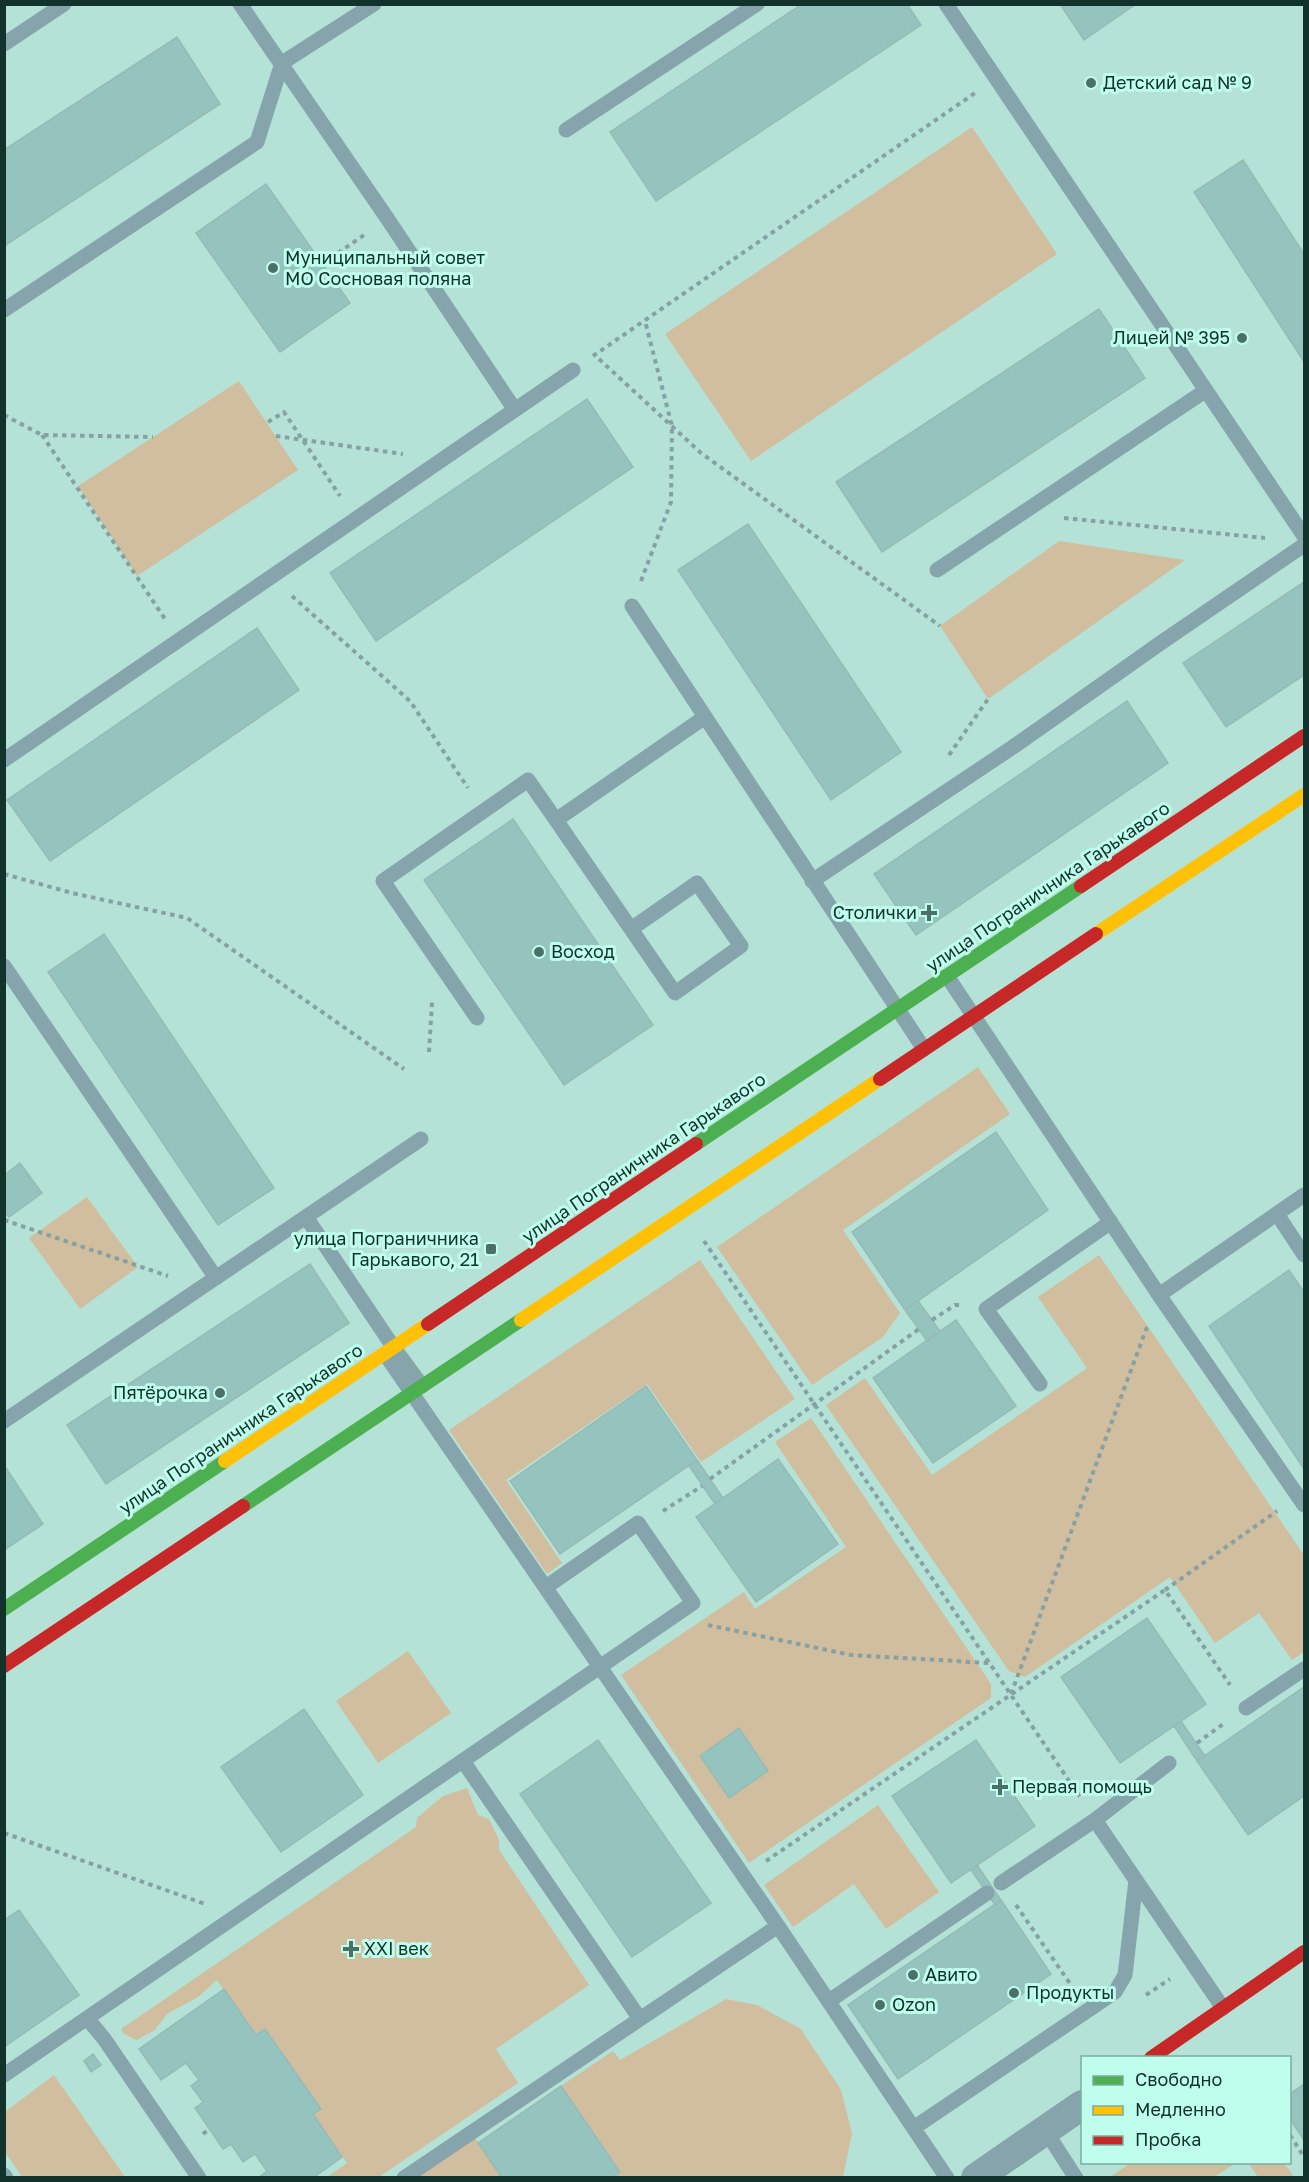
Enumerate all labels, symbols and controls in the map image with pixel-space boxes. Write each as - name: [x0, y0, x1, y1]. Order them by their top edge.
- place label: Детский сад № 9: [1103, 71, 1252, 93]
- marker: Детский сад № 9: [1084, 76, 1098, 90]
- place label: Муниципальный совет МО Сосновая поляна: [285, 246, 485, 289]
- marker: Муниципальный совет МО Сосновая поляна: [266, 261, 280, 275]
- place label: Лицей № 395: [1113, 326, 1230, 348]
- marker: Лицей № 395: [1235, 331, 1249, 345]
- street label: улица Пограничника Гарькавого: [921, 796, 1173, 976]
- place label: Столички: [833, 901, 917, 923]
- marker: Столички: [922, 906, 936, 920]
- place label: Восход: [551, 940, 615, 962]
- marker: Восход: [532, 945, 546, 959]
- street label: улица Пограничника Гарькавого: [517, 1067, 769, 1247]
- place label: улица Пограничника Гарькавого, 21: [294, 1227, 479, 1270]
- marker: улица Пограничника Гарькавого, 21: [484, 1242, 498, 1256]
- street label: улица Пограничника Гарькавого: [114, 1338, 366, 1518]
- place label: Пятёрочка: [113, 1381, 208, 1403]
- marker: Пятёрочка: [213, 1386, 227, 1400]
- place label: Первая помощь: [1012, 1775, 1152, 1797]
- marker: Первая помощь: [993, 1780, 1007, 1794]
- place label: XXI век: [364, 1937, 429, 1959]
- marker: XXI век: [342, 1940, 360, 1958]
- place label: Авито: [925, 1963, 978, 1985]
- marker: Авито: [906, 1968, 920, 1982]
- place label: Продукты: [1026, 1981, 1114, 2003]
- marker: Продукты: [1007, 1986, 1021, 2000]
- place label: Ozon: [892, 1993, 936, 2015]
- marker: Ozon: [873, 1998, 887, 2012]
- legend: [1081, 2056, 1291, 2164]
- text: Свободно: [1135, 2068, 1222, 2090]
- text: Медленно: [1135, 2098, 1226, 2120]
- text: Пробка: [1135, 2128, 1201, 2150]

